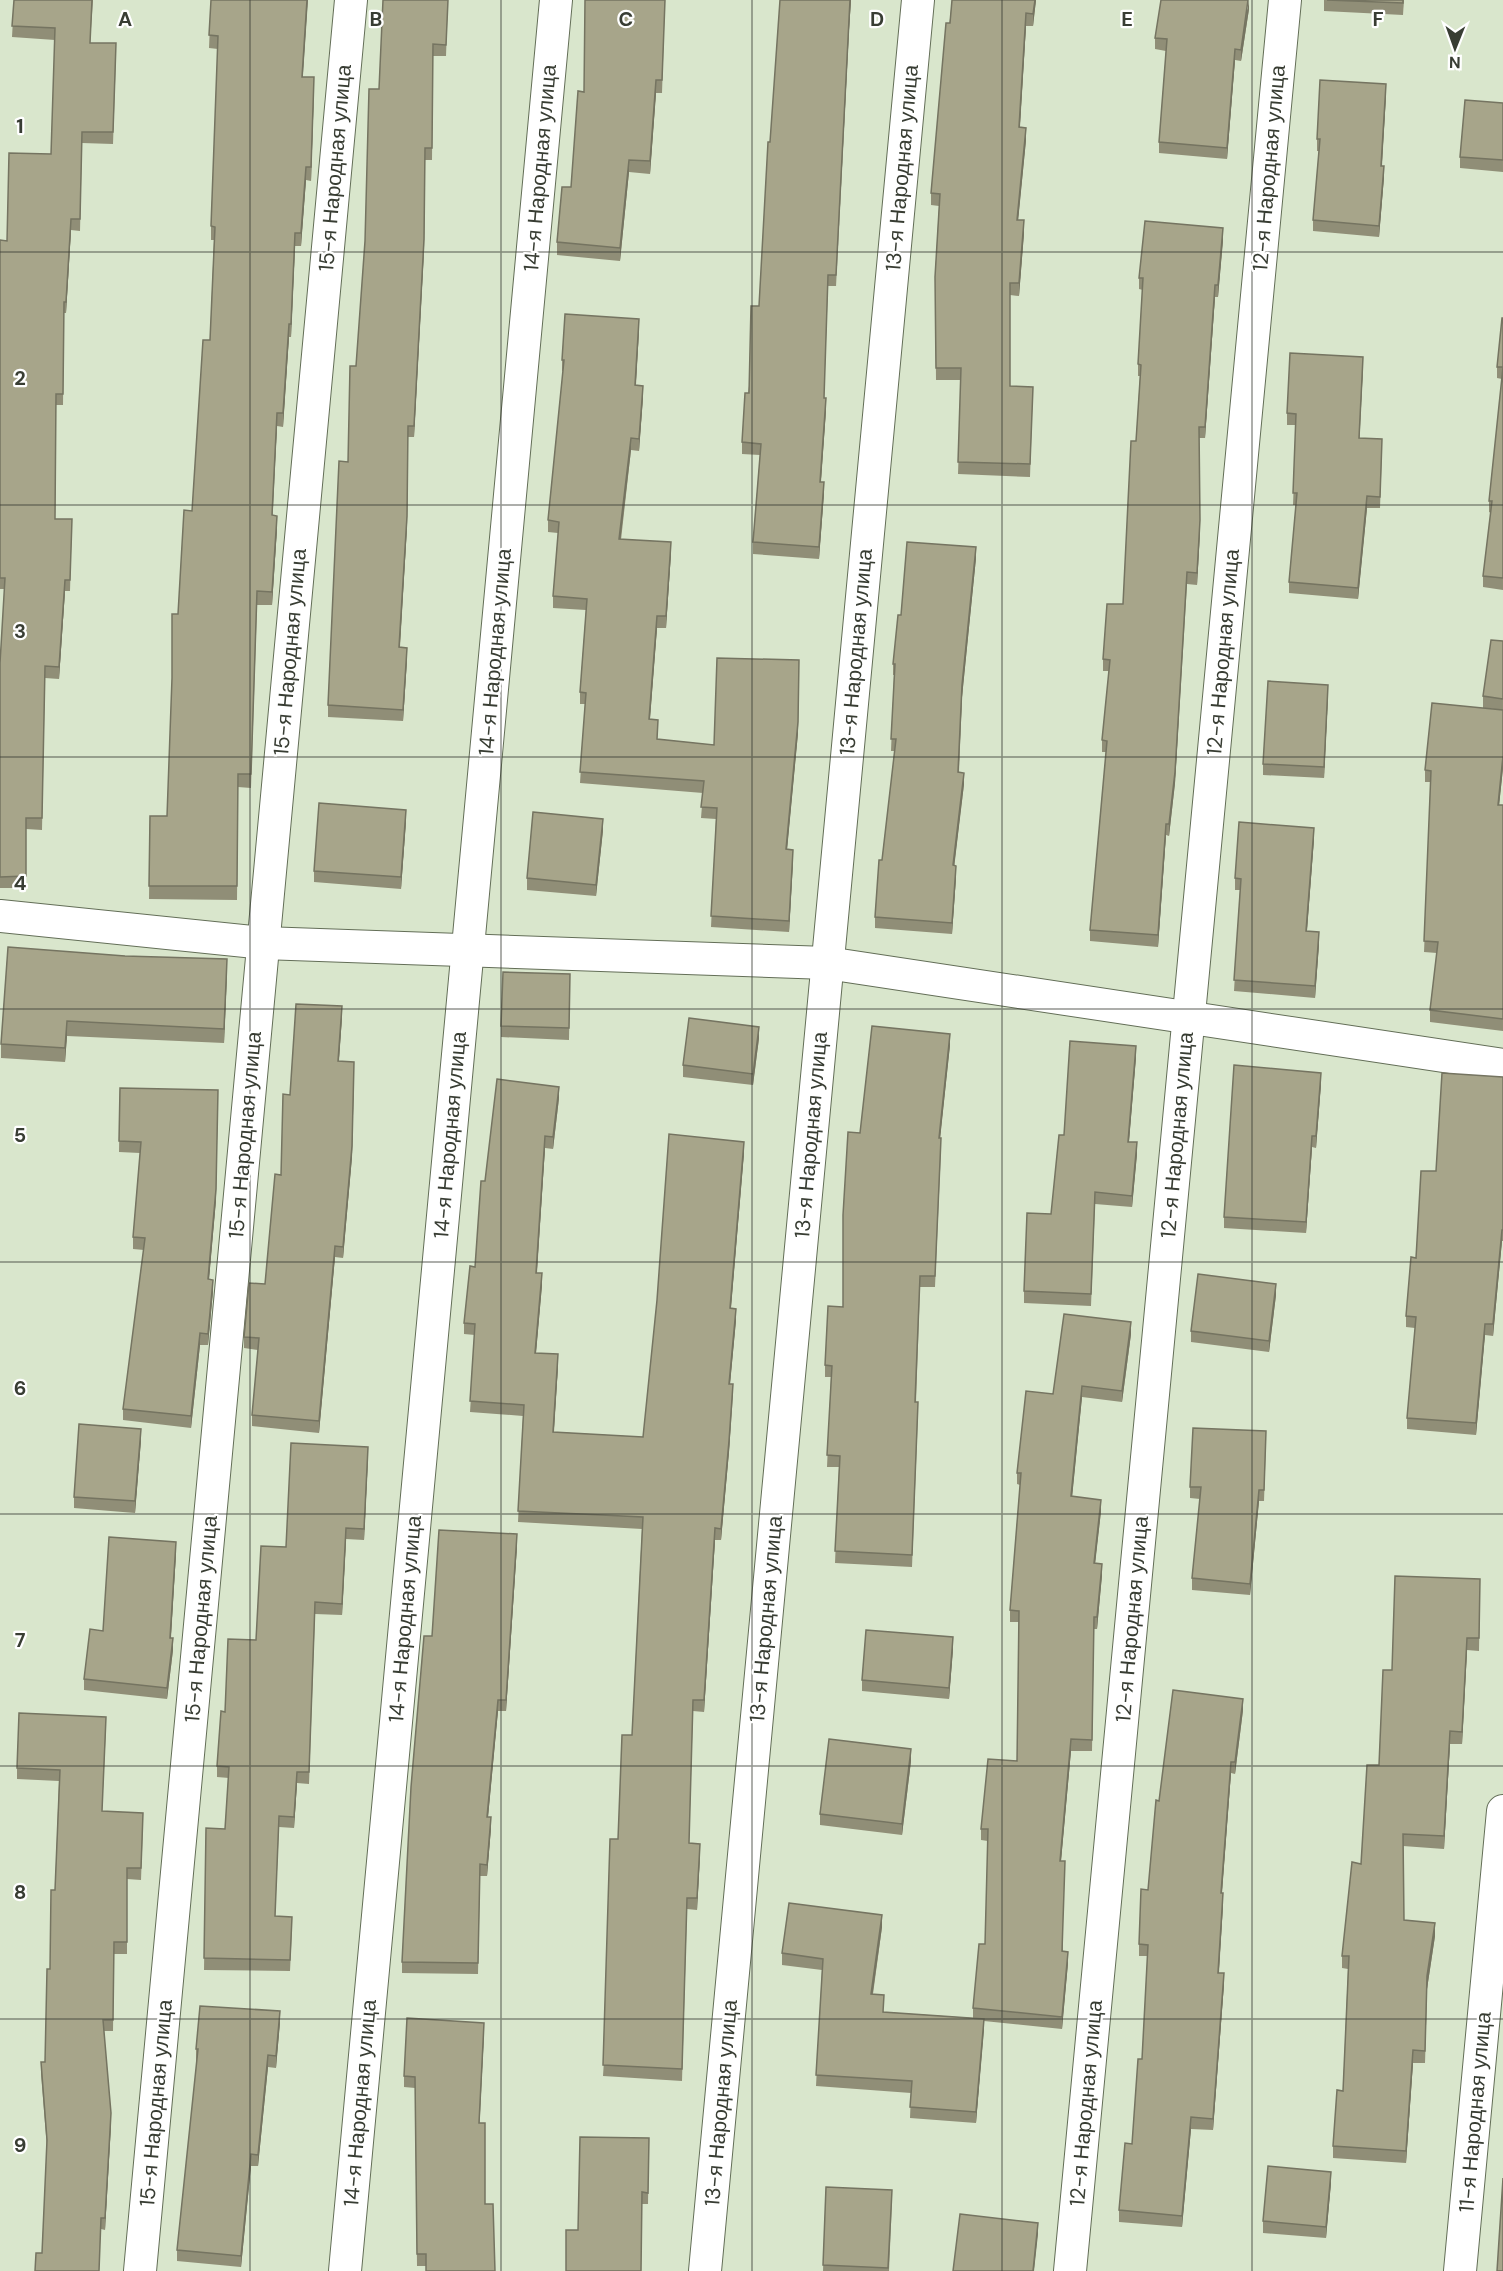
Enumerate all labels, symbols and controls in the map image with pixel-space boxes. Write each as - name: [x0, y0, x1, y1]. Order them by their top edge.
- text: A: [118, 6, 132, 32]
- text: B: [370, 6, 382, 32]
- text: C: [619, 6, 633, 32]
- text: D: [870, 6, 884, 32]
- text: E: [1121, 6, 1133, 32]
- text: F: [1372, 6, 1384, 32]
- north arrow: [1425, 18, 1485, 78]
- text: N: [1449, 52, 1461, 73]
- street label: 15-я Народная улица: [312, 63, 358, 273]
- street label: 14-я Народная улица: [517, 63, 563, 273]
- street label: 13-я Народная улица: [879, 63, 925, 272]
- street label: 12-я Народная улица: [1246, 63, 1292, 272]
- text: 1: [16, 113, 24, 139]
- text: 2: [14, 365, 26, 391]
- street label: 15-я Народная улица: [267, 547, 313, 757]
- street label: 14-я Народная улица: [472, 547, 518, 757]
- street label: 13-я Народная улица: [833, 547, 879, 756]
- street label: 12-я Народная улица: [1200, 547, 1246, 756]
- text: 3: [14, 618, 26, 644]
- text: 4: [14, 870, 27, 896]
- street label: 15-я Народная улица: [222, 1030, 268, 1240]
- street label: 14-я Народная улица: [427, 1030, 473, 1240]
- street label: 13-я Народная улица: [788, 1030, 834, 1239]
- street label: 12-я Народная улица: [1154, 1030, 1200, 1239]
- text: 5: [14, 1122, 26, 1148]
- text: 6: [14, 1375, 26, 1401]
- street label: 15-я Народная улица: [178, 1514, 224, 1724]
- street label: 14-я Народная улица: [382, 1514, 428, 1724]
- street label: 13-я Народная улица: [743, 1514, 789, 1723]
- street label: 12-я Народная улица: [1109, 1514, 1155, 1723]
- text: 7: [15, 1627, 26, 1653]
- text: 8: [14, 1879, 26, 1905]
- street label: 15-я Народная улица: [133, 1998, 179, 2208]
- street label: 14-я Народная улица: [337, 1998, 383, 2208]
- street label: 13-я Народная улица: [698, 1998, 744, 2207]
- street label: 12-я Народная улица: [1063, 1998, 1109, 2207]
- street label: 11-я Народная улица: [1452, 2010, 1498, 2214]
- text: 9: [14, 2132, 26, 2158]

